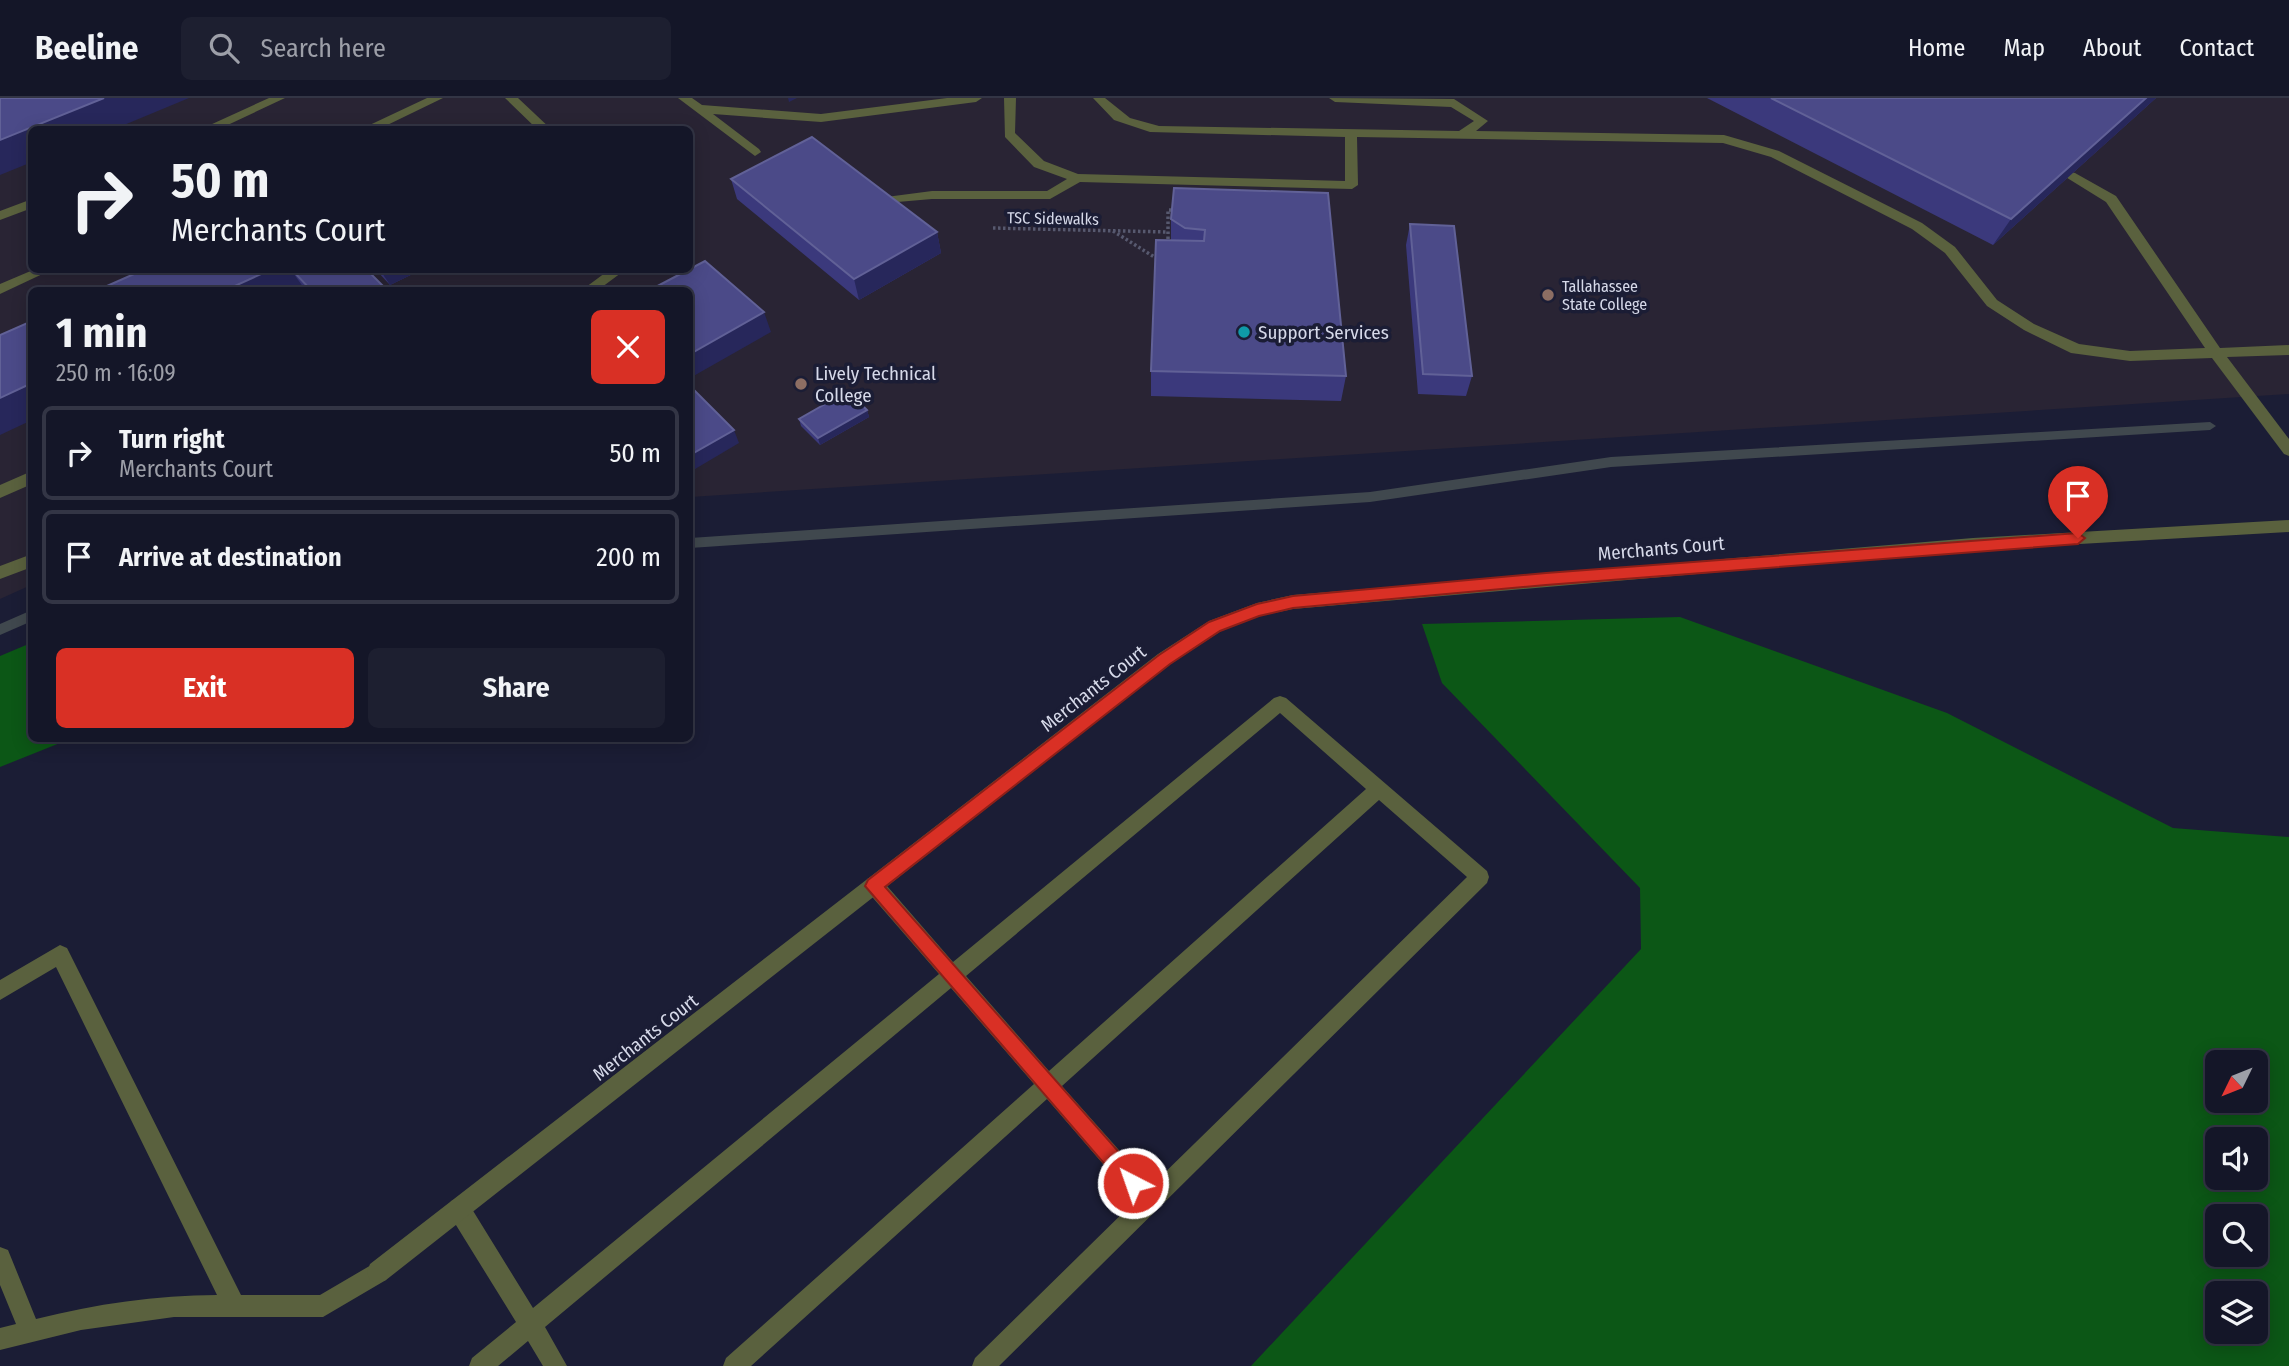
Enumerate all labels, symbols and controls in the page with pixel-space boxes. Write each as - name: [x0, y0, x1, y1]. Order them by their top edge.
- search box: [181, 17, 671, 80]
- text: Beeline: [35, 28, 139, 68]
- icon: search: [205, 29, 243, 67]
- text: Search here: [261, 33, 386, 64]
- text: Home: [1908, 34, 1965, 62]
- text: Map: [2003, 34, 2045, 62]
- text: About: [2083, 34, 2141, 62]
- text: Contact: [2179, 34, 2254, 62]
- text: 50 m: [171, 151, 269, 210]
- icon: right: [56, 154, 147, 245]
- street label: TSC Sidewalks: [1007, 208, 1099, 229]
- text: Merchants Court: [171, 211, 385, 249]
- place label: Tallahassee State College: [1562, 277, 1647, 314]
- marker: Tallahassee State College: [1540, 287, 1556, 303]
- text: 1 min: [56, 308, 147, 358]
- button: close: [591, 310, 665, 384]
- place label: Support Services: [1258, 321, 1389, 344]
- marker: Support Services: [1236, 324, 1252, 340]
- text: 250 m · 16:09: [56, 359, 176, 387]
- place label: Lively Technical College: [815, 362, 936, 407]
- marker: Lively Technical College: [793, 376, 809, 392]
- text: Turn right: [119, 424, 225, 455]
- icon: right: [60, 434, 98, 472]
- text: 50 m: [609, 438, 661, 469]
- text: Merchants Court: [119, 455, 273, 483]
- pin: [2048, 466, 2108, 538]
- icon: arrive: [2059, 477, 2097, 515]
- street label: Merchants Court: [1597, 531, 1726, 566]
- icon: arrive: [60, 538, 98, 576]
- text: Arrive at destination: [119, 542, 342, 573]
- text: 200 m: [596, 542, 661, 573]
- street label: Merchants Court: [1036, 640, 1151, 737]
- button: Exit: [56, 648, 354, 728]
- button: Share: [368, 648, 665, 728]
- street label: Merchants Court: [588, 989, 703, 1086]
- north arrow: [2205, 1050, 2268, 1113]
- map controls: [2205, 1050, 2268, 1344]
- button: sound: [2205, 1127, 2268, 1190]
- position arrow: [1096, 1146, 1170, 1220]
- button: search: [2205, 1204, 2268, 1267]
- button: layers: [2205, 1281, 2268, 1344]

